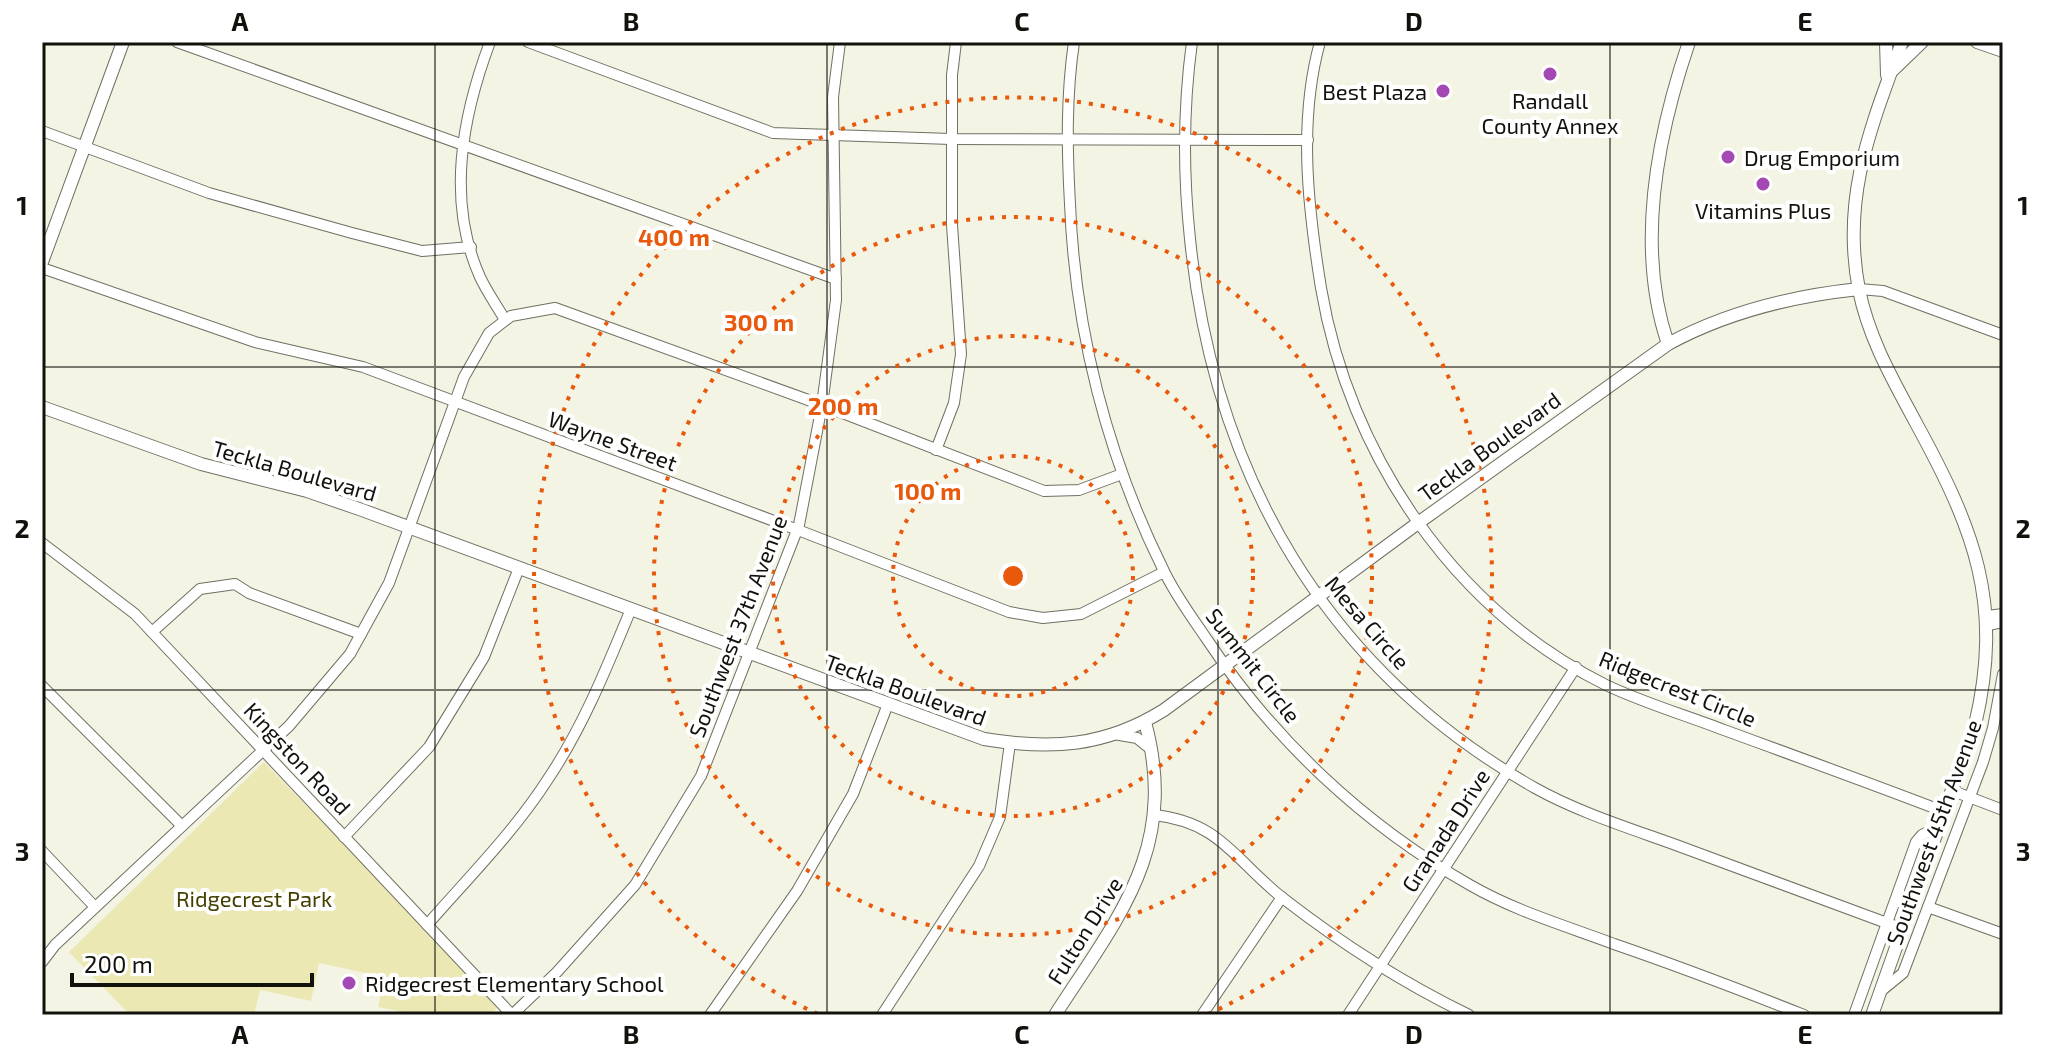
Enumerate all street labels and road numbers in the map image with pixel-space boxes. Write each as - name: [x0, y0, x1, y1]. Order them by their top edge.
- street label: Teckla Boulevard: [1413, 386, 1565, 506]
- street label: Wayne Street: [545, 405, 681, 475]
- street label: Teckla Boulevard: [210, 434, 380, 506]
- street label: Southwest 37th Avenue: [683, 511, 791, 741]
- street label: Mesa Circle: [1320, 570, 1416, 674]
- street label: Summit Circle: [1201, 603, 1307, 727]
- street label: Ridgecrest Circle: [1596, 645, 1760, 731]
- street label: Teckla Boulevard: [822, 648, 990, 730]
- street label: Kingston Road: [239, 696, 357, 820]
- street label: Southwest 45th Avenue: [1880, 716, 1986, 948]
- street label: Granada Drive: [1396, 764, 1494, 896]
- street label: Fulton Drive: [1041, 872, 1127, 988]

